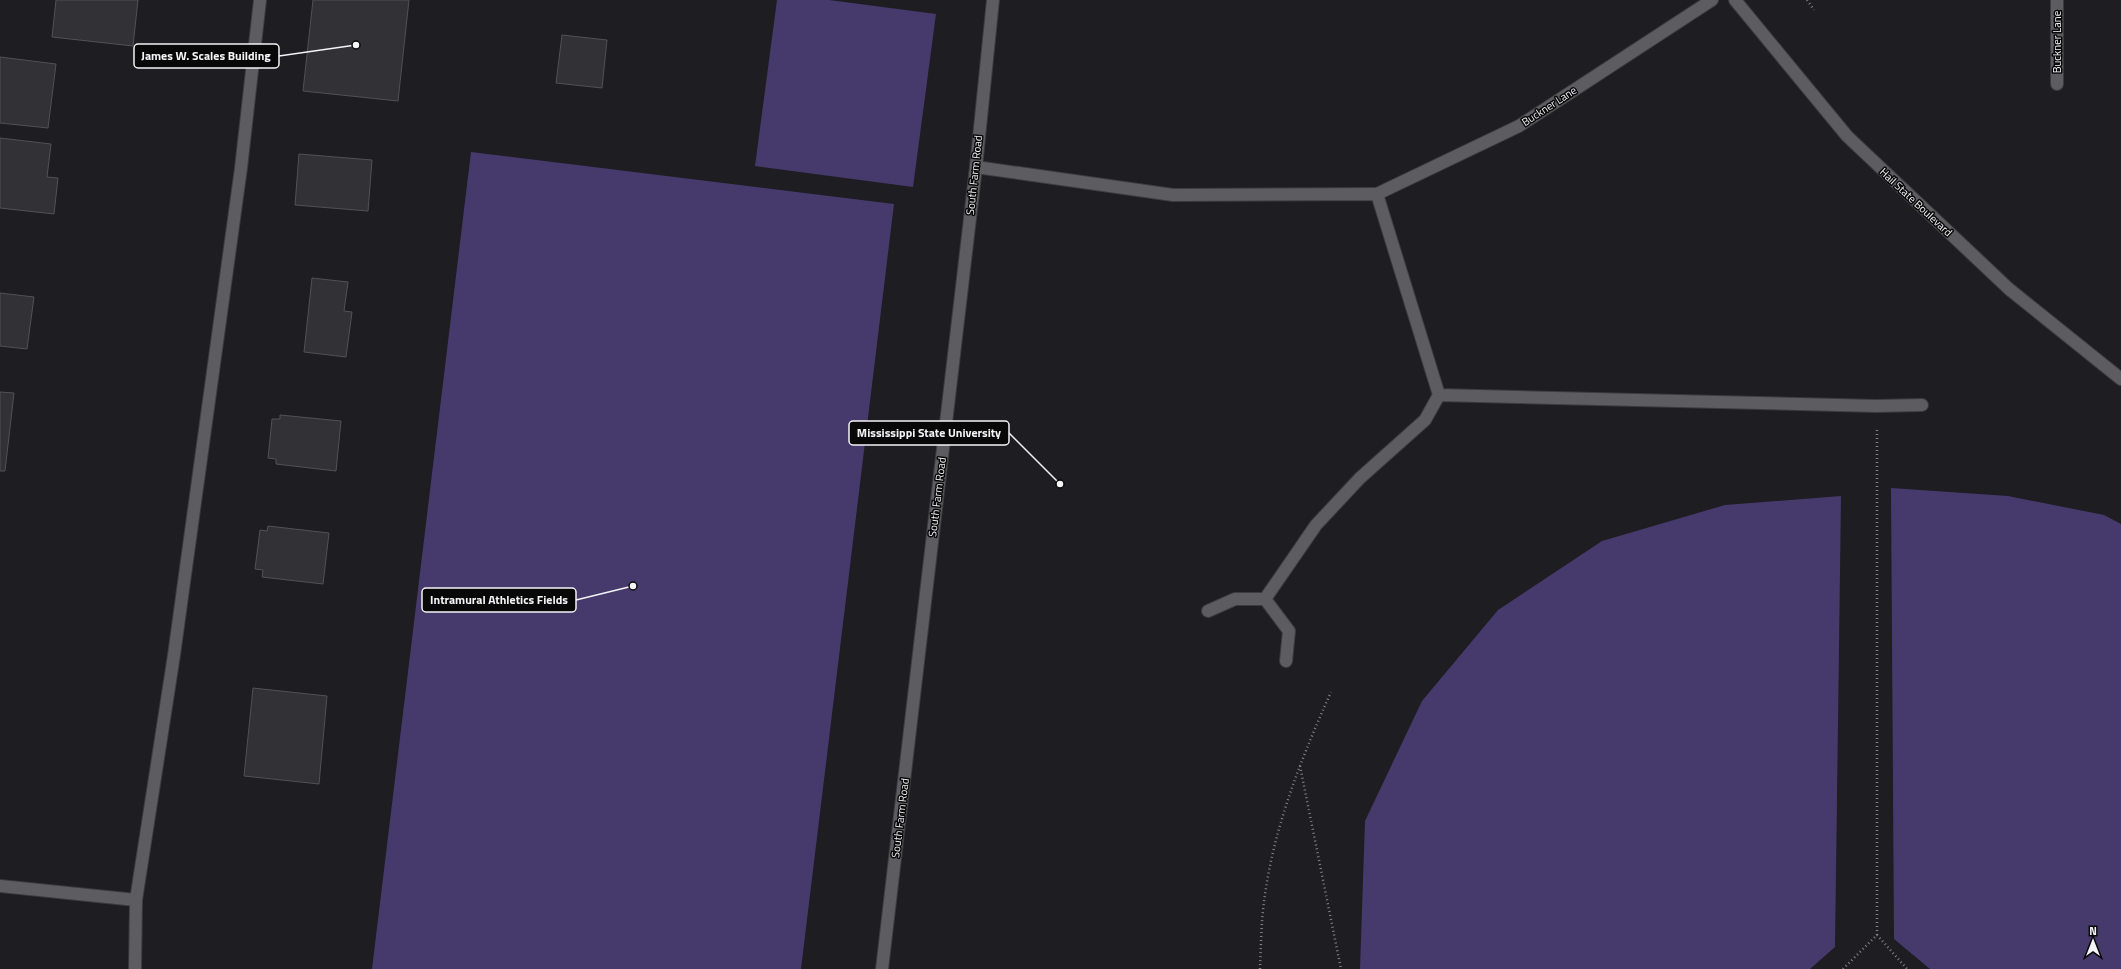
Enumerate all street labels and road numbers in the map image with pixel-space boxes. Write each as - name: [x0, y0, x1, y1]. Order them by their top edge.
- street label: Buckner Lane: [2049, 10, 2065, 73]
- street label: Buckner Lane: [1518, 82, 1580, 130]
- street label: South Farm Road: [962, 134, 986, 216]
- street label: Hail State Boulevard: [1876, 164, 1956, 240]
- street label: South Farm Road: [924, 456, 950, 538]
- street label: South Farm Road: [887, 777, 913, 859]

